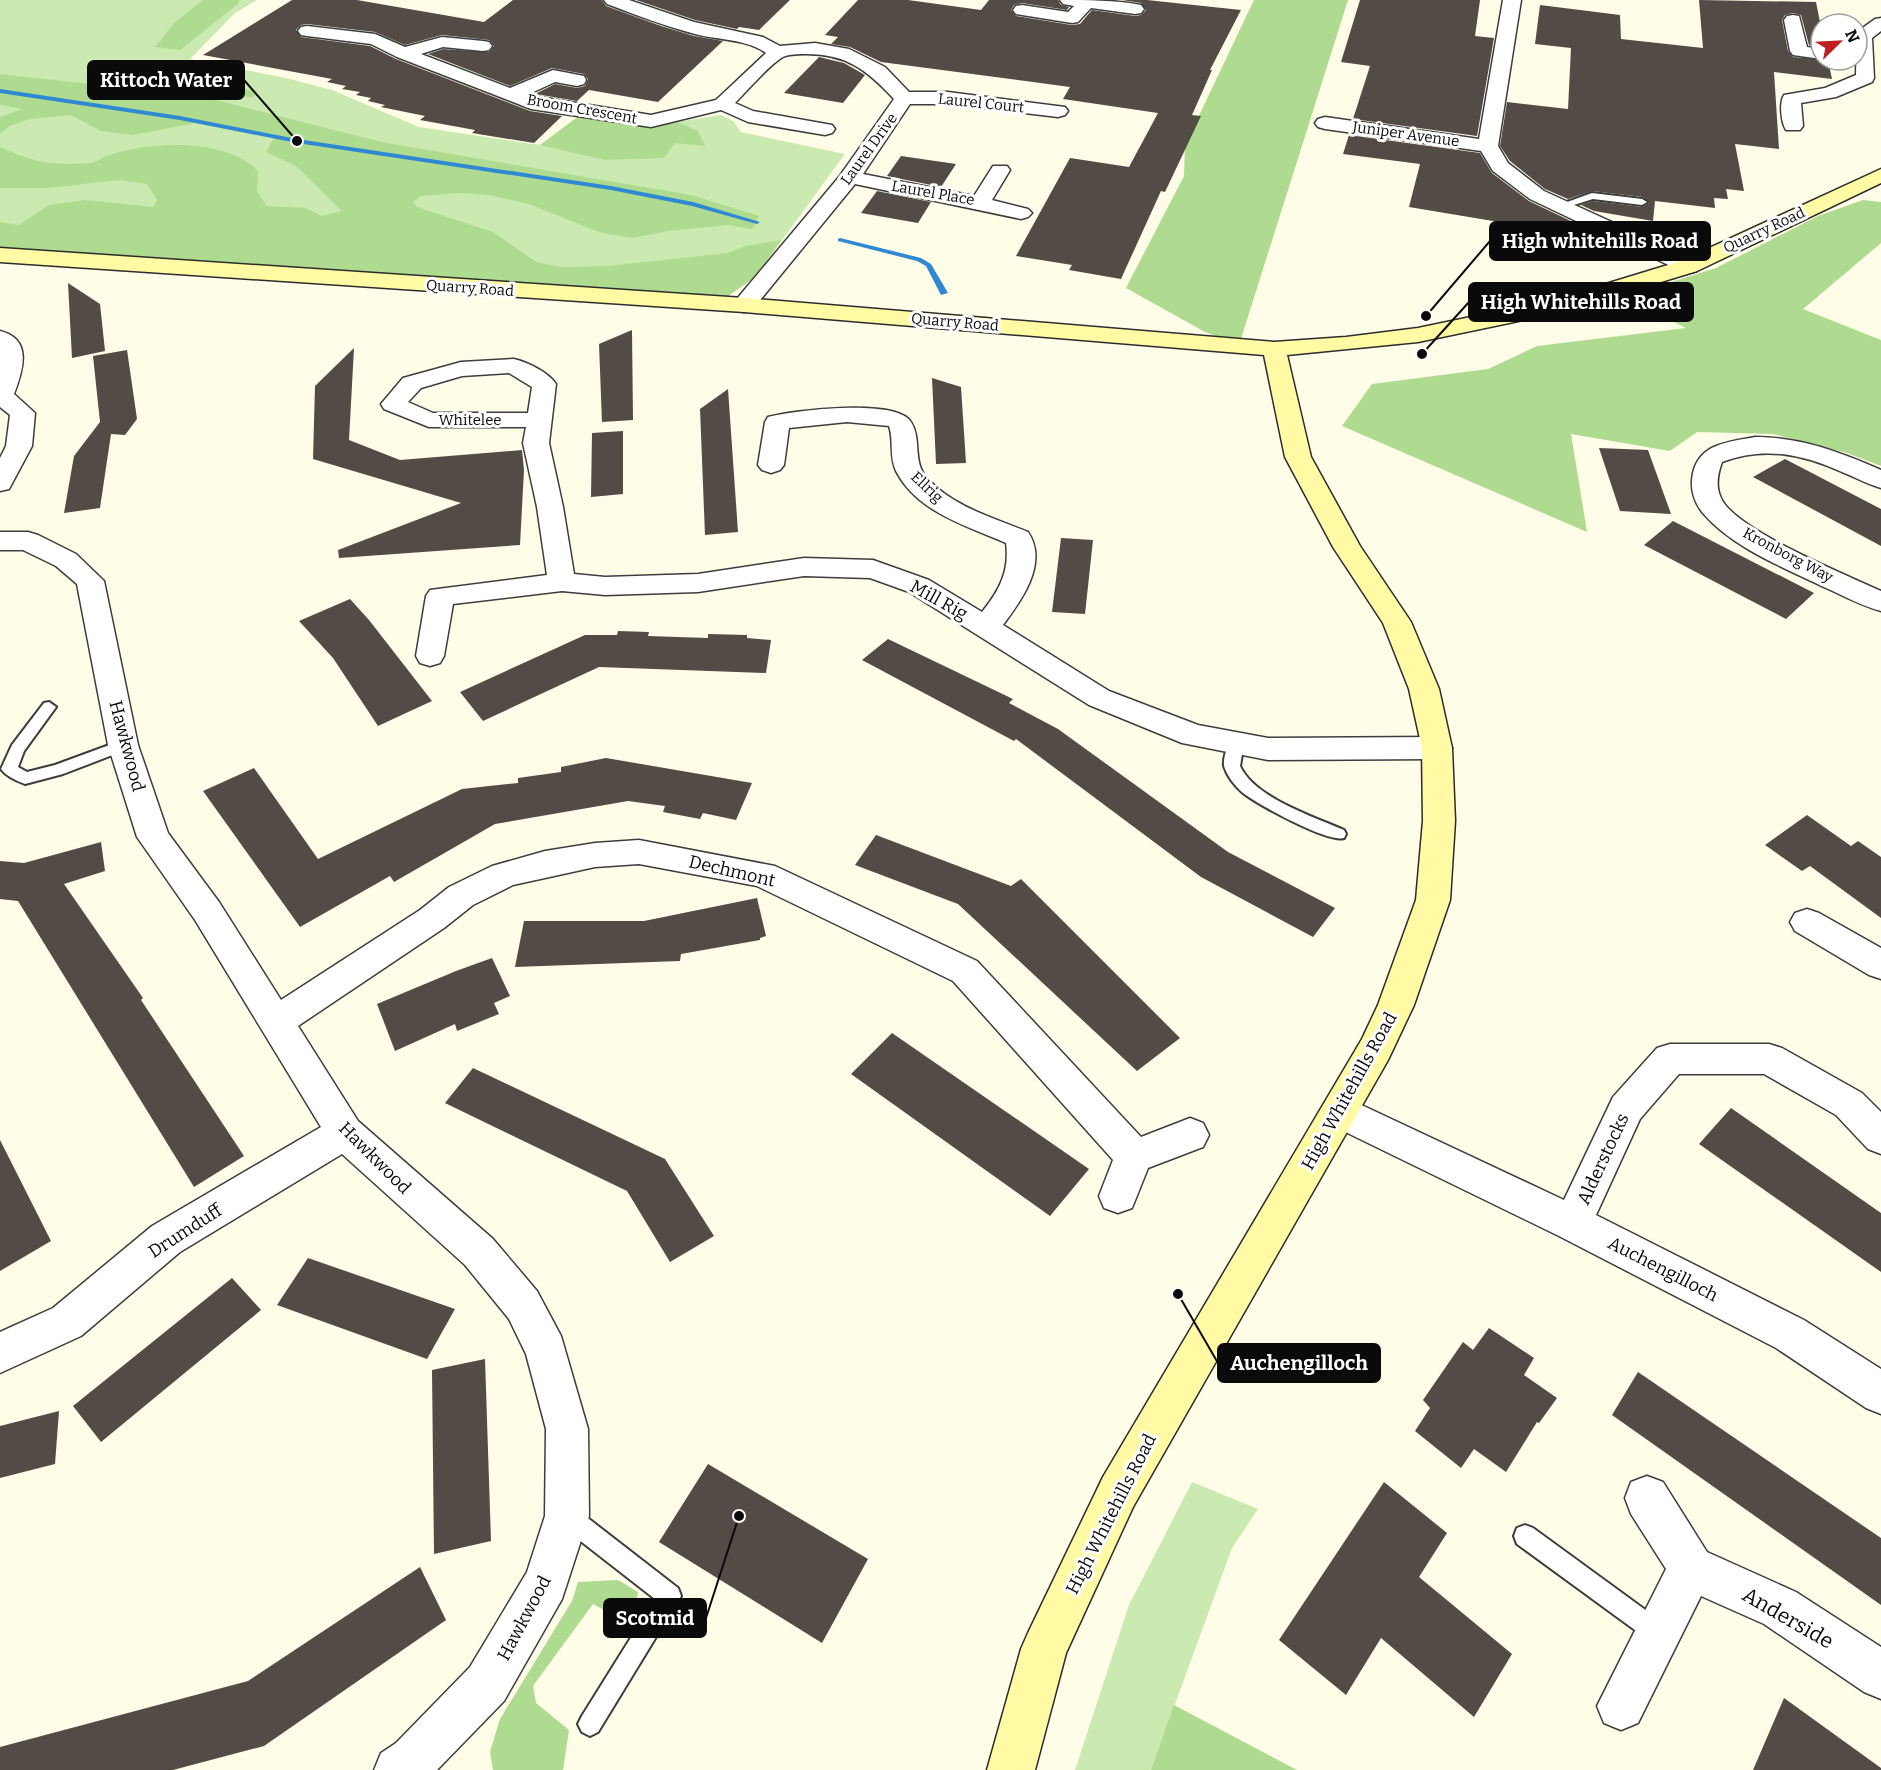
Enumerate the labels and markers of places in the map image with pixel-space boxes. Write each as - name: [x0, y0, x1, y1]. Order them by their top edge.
- callout: Kittoch Water: [88, 61, 244, 99]
- callout: High whitehills Road: [1490, 222, 1710, 260]
- callout: High Whitehills Road: [1469, 283, 1693, 321]
- callout: Auchengilloch: [1218, 1344, 1380, 1382]
- callout: Scotmid: [604, 1599, 706, 1637]

